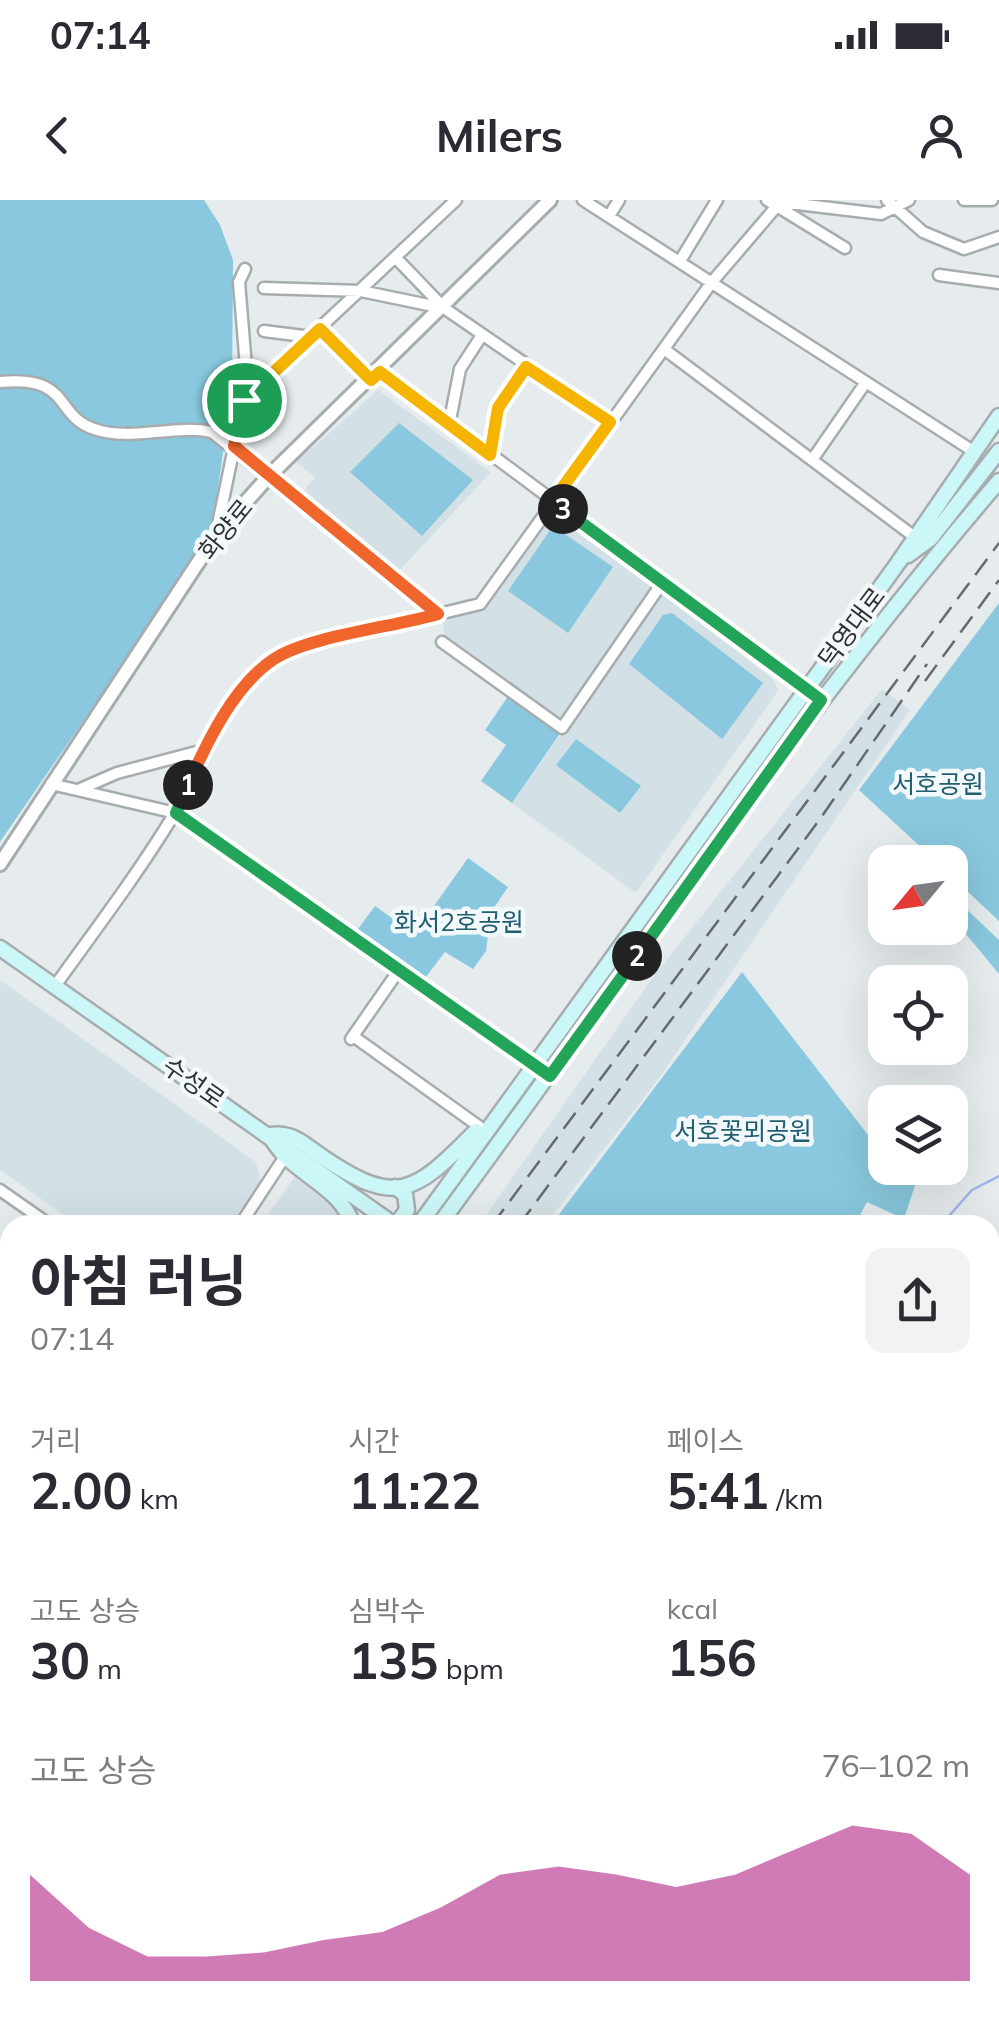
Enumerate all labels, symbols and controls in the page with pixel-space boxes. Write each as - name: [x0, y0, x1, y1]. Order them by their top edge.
- text: 07:14: [50, 11, 151, 59]
- text: Milers: [436, 107, 563, 163]
- icon: back: [30, 108, 85, 163]
- icon: person: [914, 108, 969, 163]
- pin: [202, 358, 287, 443]
- icon: arrive: [217, 373, 272, 428]
- pin: 3: [538, 484, 588, 534]
- text: 3: [555, 491, 571, 526]
- street label: 화양로: [191, 492, 259, 566]
- street label: 덕영대로: [811, 581, 891, 673]
- pin: 1: [163, 760, 213, 810]
- text: 1: [180, 767, 196, 802]
- park label: 서호공원: [892, 768, 984, 799]
- north arrow: [868, 845, 968, 945]
- map controls: [868, 845, 968, 1185]
- park label: 화서2호공원: [394, 906, 524, 937]
- pin: 2: [612, 931, 662, 981]
- text: 2: [629, 938, 645, 973]
- button: locate: [868, 965, 968, 1065]
- street label: 수성로: [157, 1050, 231, 1114]
- button: layers: [868, 1085, 968, 1185]
- park label: 서호꽃뫼공원: [674, 1115, 812, 1146]
- text: 아침 러닝: [30, 1246, 247, 1315]
- button: share: [865, 1248, 970, 1353]
- text: 07:14: [30, 1318, 114, 1358]
- text: 거리: [30, 1423, 82, 1458]
- text: 시간: [348, 1423, 400, 1458]
- text: 페이스: [667, 1423, 744, 1458]
- text: 2.00: [30, 1459, 132, 1522]
- text: 11:22: [348, 1459, 481, 1522]
- text: 5:41: [667, 1459, 769, 1522]
- text: km: [132, 1481, 179, 1516]
- text: /km: [769, 1481, 823, 1516]
- text: kcal: [667, 1591, 718, 1626]
- text: 고도 상승: [30, 1593, 140, 1628]
- text: 심박수: [348, 1593, 426, 1628]
- text: 156: [667, 1626, 757, 1689]
- text: 30: [30, 1629, 90, 1692]
- text: 135: [348, 1629, 438, 1692]
- text: m: [90, 1651, 122, 1686]
- text: bpm: [438, 1651, 504, 1686]
- text: 76–102 m: [821, 1745, 970, 1785]
- text: 고도 상승: [30, 1750, 156, 1790]

